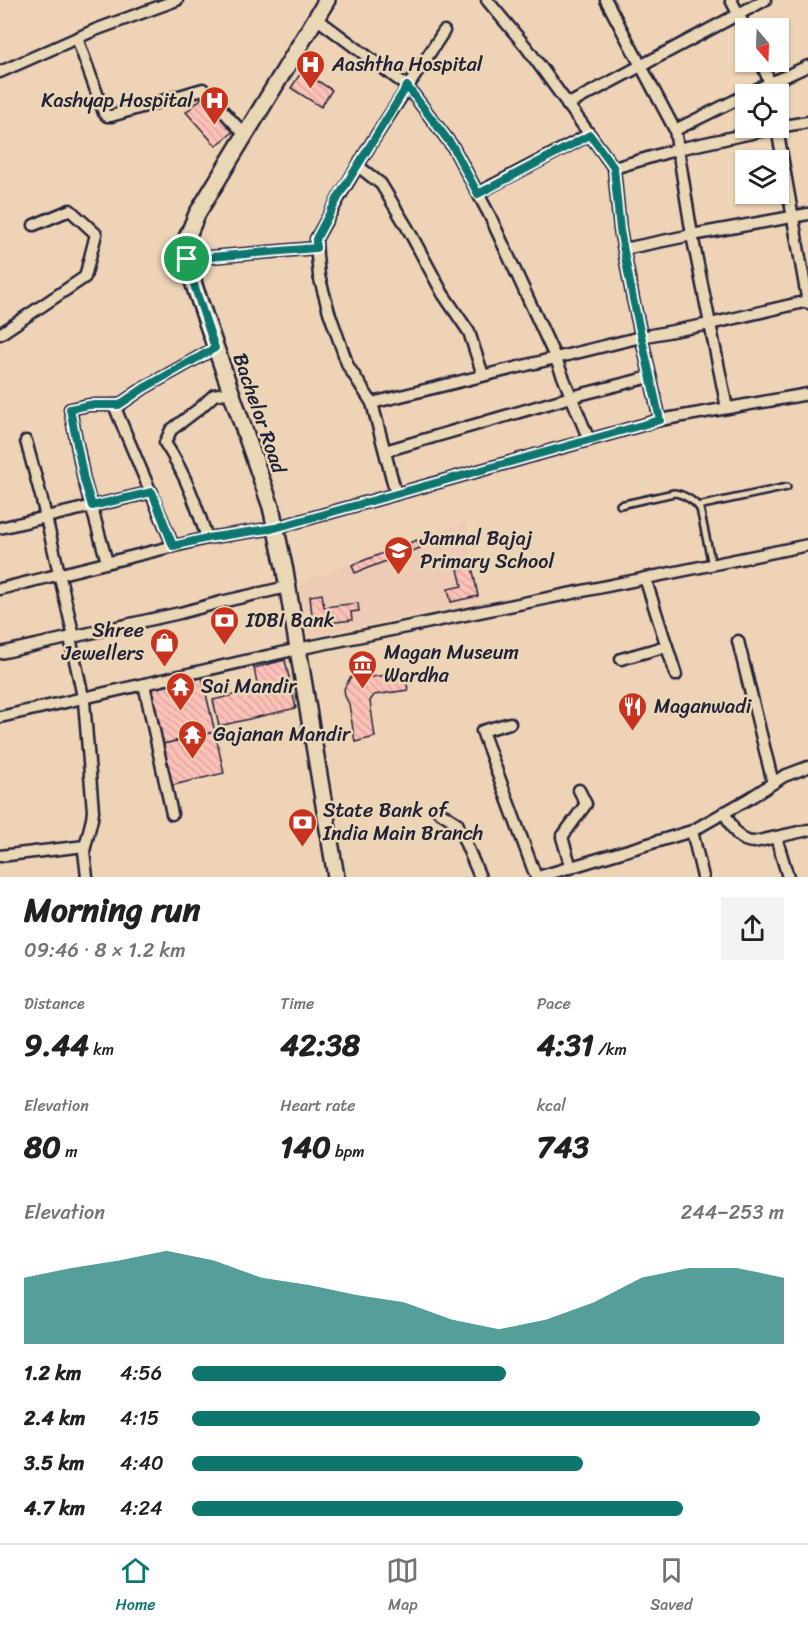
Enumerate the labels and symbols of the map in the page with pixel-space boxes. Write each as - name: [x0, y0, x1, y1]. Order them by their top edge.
- north arrow: [735, 18, 789, 72]
- place label: Aashtha Hospital: [331, 47, 484, 82]
- hospital icon: Aashtha Hospital: [295, 48, 327, 90]
- place label: Kashyap Hospital: [41, 83, 194, 118]
- hospital icon: Kashyap Hospital: [198, 84, 230, 126]
- pin: [161, 233, 212, 284]
- street label: Bachelor Road: [223, 348, 297, 479]
- place label: Jamnal Bajaj Primary School: [419, 521, 555, 579]
- school or university icon: Jamnal Bajaj Primary School: [383, 534, 415, 576]
- place label: IDBI Bank: [245, 603, 335, 638]
- bank icon: IDBI Bank: [209, 604, 241, 646]
- place label: Shree Jewellers: [61, 613, 145, 671]
- shop icon: Shree Jewellers: [149, 626, 181, 668]
- place label: Magan Museum Wardha: [384, 635, 519, 693]
- museum icon: Magan Museum Wardha: [347, 648, 379, 690]
- place label: Sai Mandir: [201, 669, 297, 704]
- temple icon: Sai Mandir: [164, 670, 196, 712]
- place label: Maganwadi: [654, 689, 753, 724]
- restaurant icon: Maganwadi: [617, 690, 649, 732]
- place label: Gajanan Mandir: [213, 717, 351, 752]
- temple icon: Gajanan Mandir: [176, 718, 208, 760]
- place label: State Bank of India Main Branch: [322, 793, 483, 851]
- bank icon: State Bank of India Main Branch: [286, 806, 318, 848]

